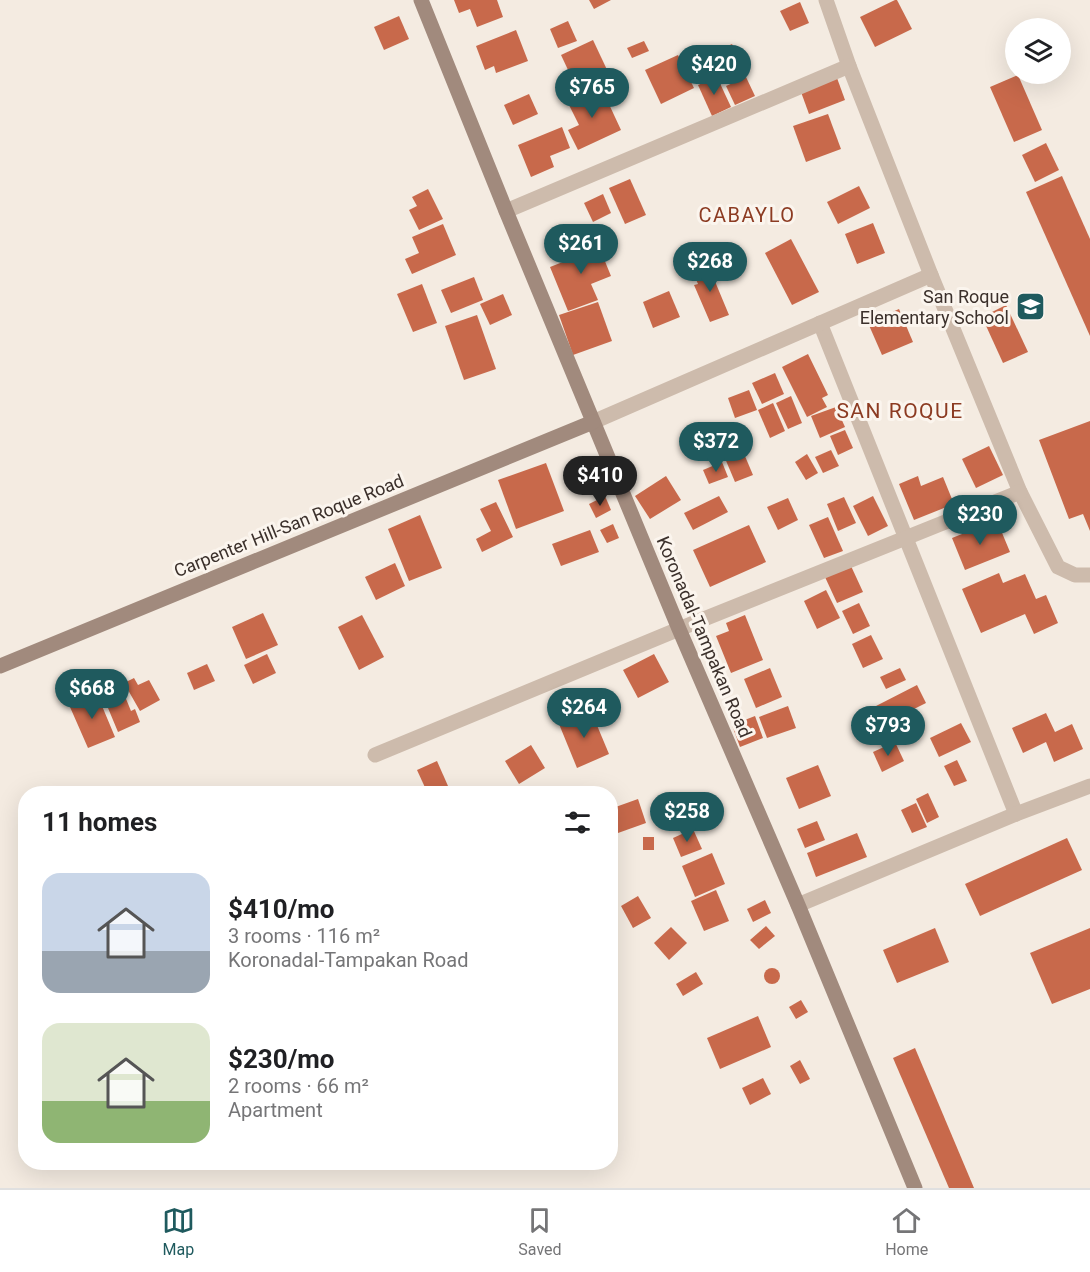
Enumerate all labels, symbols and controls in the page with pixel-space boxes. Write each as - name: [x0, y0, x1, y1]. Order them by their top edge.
- map controls: [1005, 18, 1071, 84]
- button: layers: [1005, 18, 1071, 84]
- pin: $420: [678, 45, 750, 96]
- text: $420: [691, 52, 737, 76]
- pin: $765: [556, 68, 628, 119]
- text: $765: [569, 75, 615, 99]
- district label: CABAYLO: [698, 203, 796, 227]
- pin: $261: [545, 224, 617, 275]
- text: $261: [558, 231, 604, 255]
- pin: $268: [674, 242, 746, 293]
- text: $268: [687, 249, 733, 273]
- place label: San Roque Elementary School: [860, 286, 1009, 328]
- school or university icon: San Roque Elementary School: [1014, 291, 1046, 323]
- district label: SAN ROQUE: [836, 399, 964, 423]
- pin: $372: [680, 422, 752, 473]
- text: $372: [693, 429, 739, 453]
- pin: $410: [564, 456, 636, 507]
- text: $410: [577, 463, 623, 487]
- street label: Carpenter Hill-San Roque Road: [171, 470, 407, 581]
- pin: $230: [944, 495, 1016, 546]
- text: $230: [957, 502, 1003, 526]
- street label: Koronadal-Tampakan Road: [653, 533, 756, 741]
- pin: $668: [56, 669, 128, 720]
- text: $668: [69, 676, 115, 700]
- pin: $264: [548, 688, 620, 739]
- text: $264: [561, 695, 607, 719]
- pin: $793: [852, 706, 924, 757]
- text: $793: [865, 713, 911, 737]
- pin: $258: [651, 792, 723, 843]
- text: $258: [664, 799, 710, 823]
- icon: filters: [561, 806, 594, 839]
- text: 11 homes: [42, 807, 157, 837]
- text: $410/mo: [228, 894, 335, 924]
- icon: home: [90, 897, 162, 969]
- text: 3 rooms · 116 m²: [228, 924, 380, 948]
- text: Koronadal-Tampakan Road: [228, 948, 468, 972]
- text: $230/mo: [228, 1044, 335, 1074]
- icon: home: [90, 1047, 162, 1119]
- text: 2 rooms · 66 m²: [228, 1074, 369, 1098]
- text: Apartment: [228, 1098, 323, 1122]
- tab: Map: [162, 1204, 195, 1259]
- tab: Saved: [518, 1204, 562, 1259]
- tab: Home: [885, 1204, 928, 1259]

